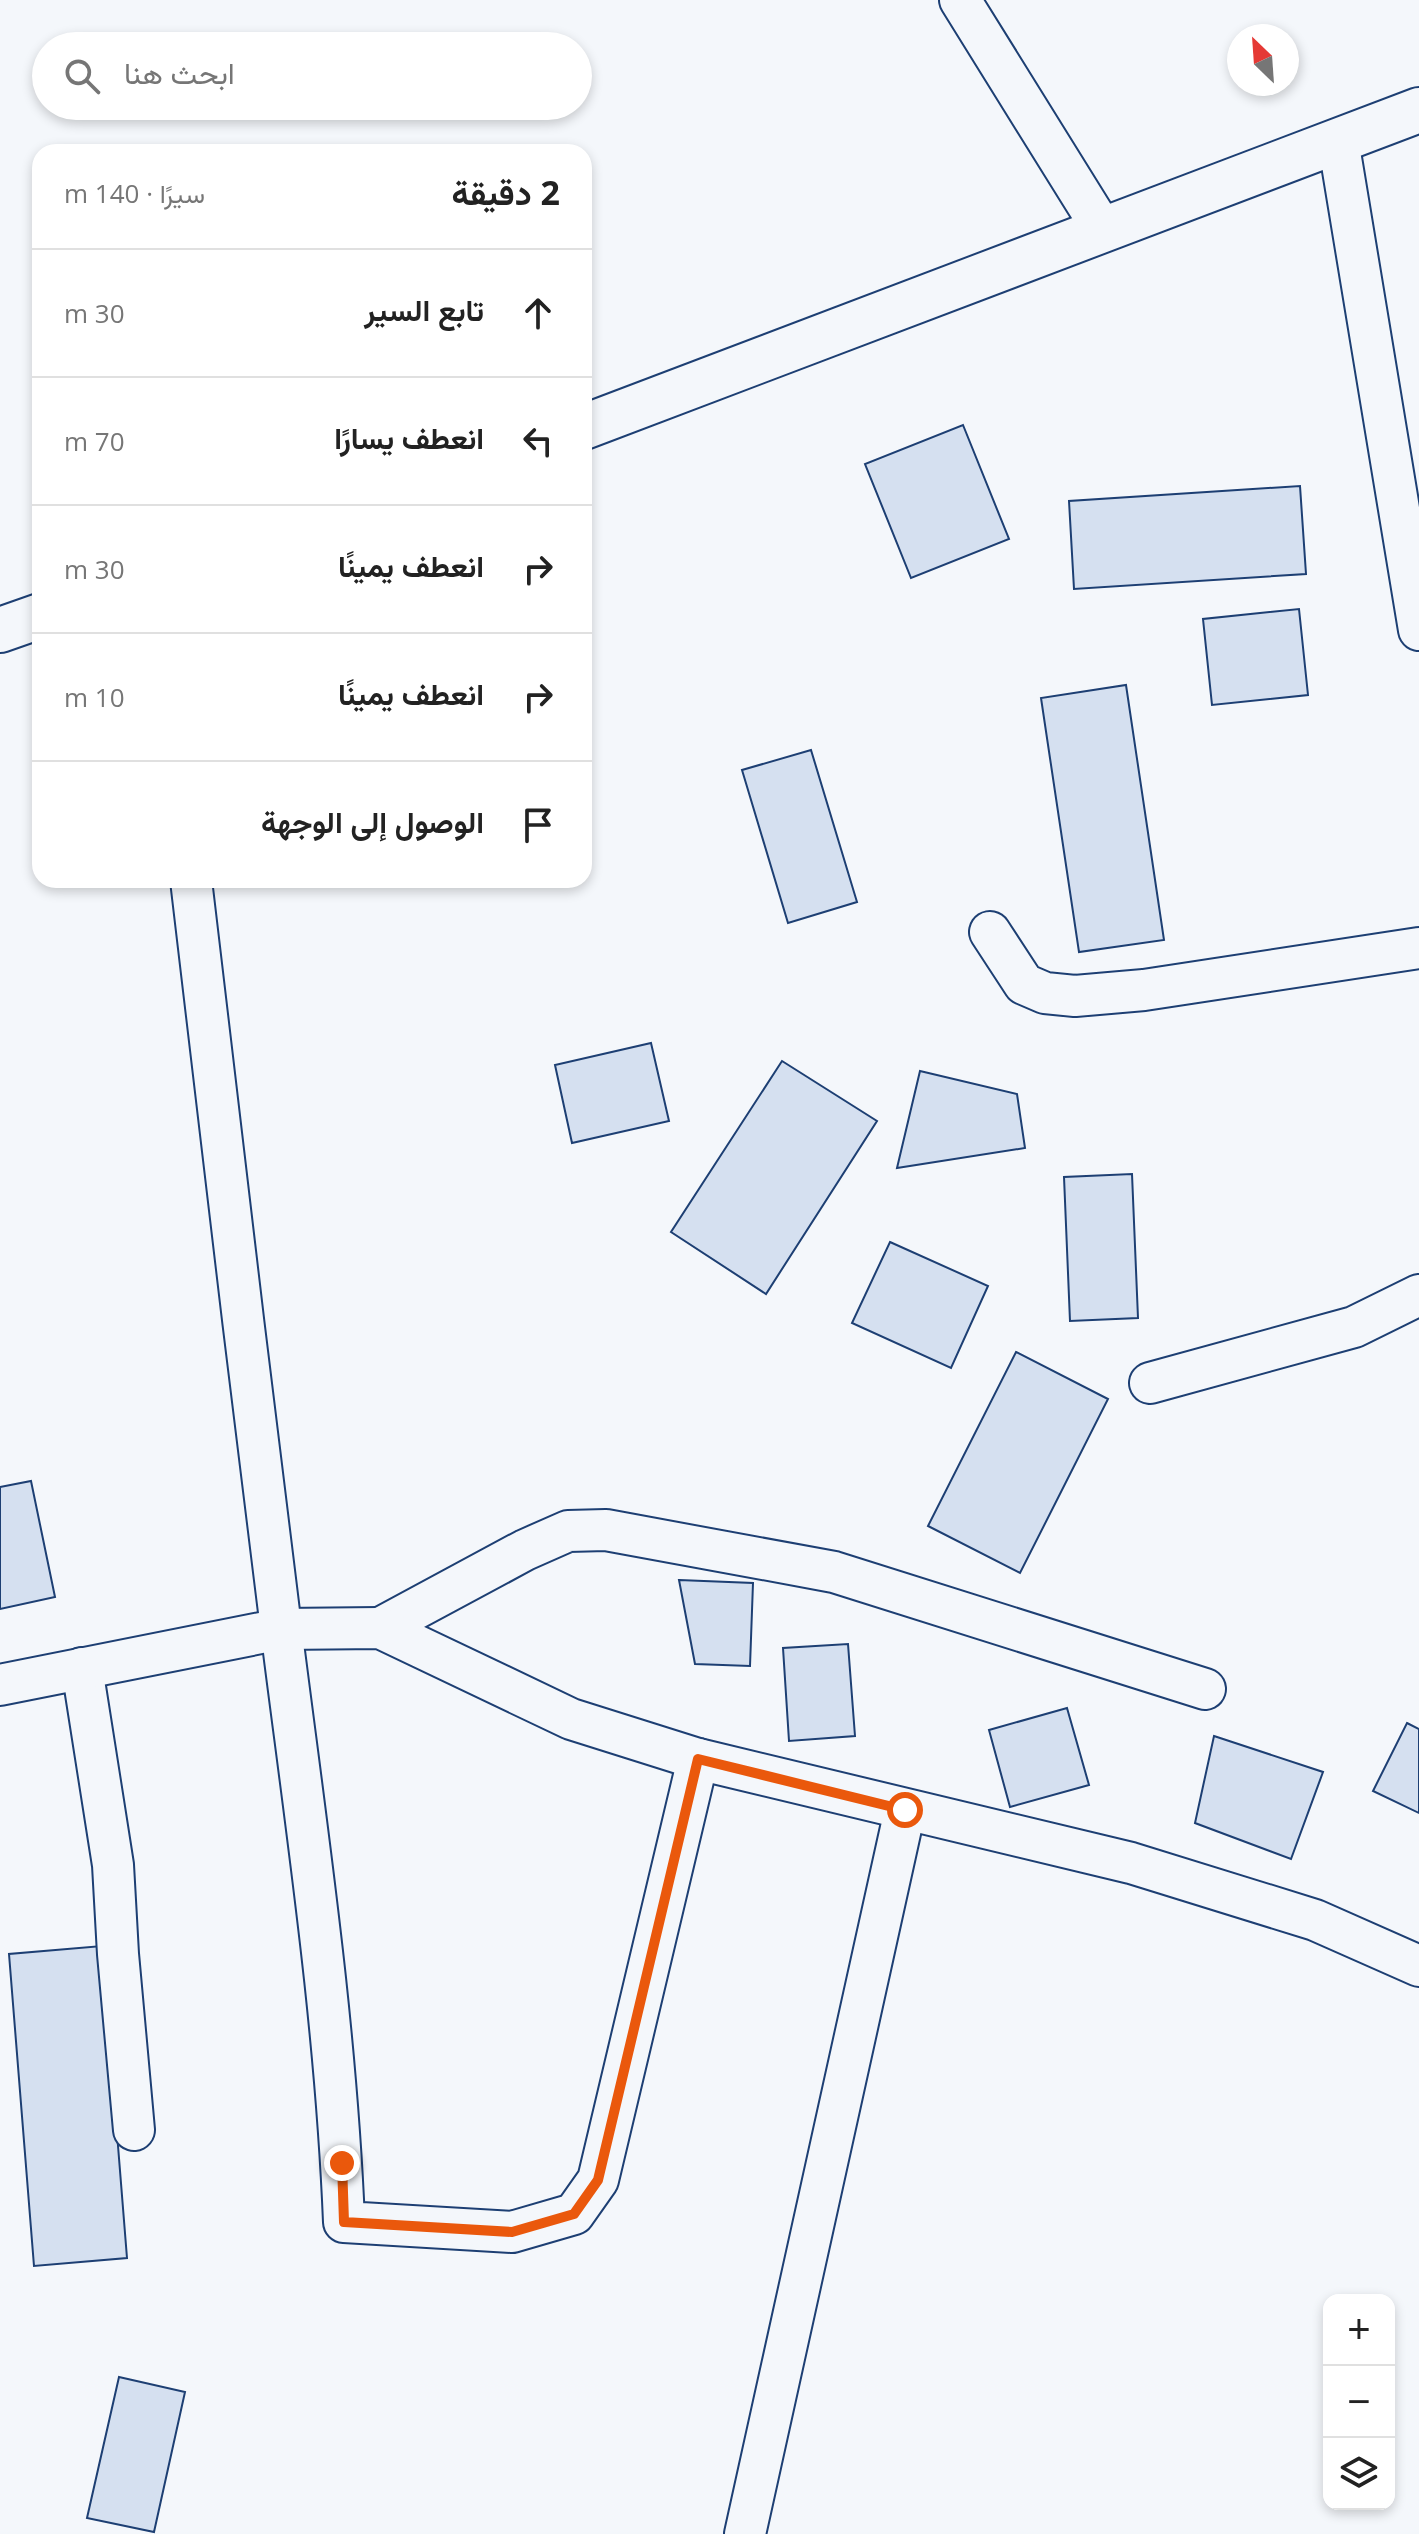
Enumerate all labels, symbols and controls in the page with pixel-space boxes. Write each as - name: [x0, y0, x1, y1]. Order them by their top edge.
- north arrow: [1227, 24, 1299, 96]
- search box: [32, 32, 592, 120]
- text: ابحث هنا: [124, 52, 235, 93]
- icon: search: [60, 54, 104, 98]
- text: 2 دقيقة: [452, 169, 560, 215]
- text: سيرًا · 140 m: [64, 175, 205, 211]
- text: تابع السير: [364, 289, 484, 330]
- icon: ahead: [516, 291, 560, 335]
- text: 30 m: [64, 295, 125, 331]
- text: انعطف يسارًا: [334, 417, 484, 458]
- icon: left: [516, 419, 560, 463]
- text: 70 m: [64, 423, 125, 459]
- text: انعطف يمينًا: [338, 545, 484, 586]
- icon: right: [516, 547, 560, 591]
- text: 30 m: [64, 551, 125, 587]
- text: انعطف يمينًا: [338, 673, 484, 714]
- icon: right: [516, 675, 560, 719]
- text: 10 m: [64, 679, 125, 715]
- text: الوصول إلى الوجهة: [261, 801, 484, 842]
- icon: arrive: [516, 803, 560, 847]
- route start: [887, 1792, 923, 1828]
- route end: [324, 2145, 360, 2181]
- map controls: [1323, 2294, 1395, 2510]
- button: +: [1323, 2294, 1395, 2366]
- button: −: [1323, 2366, 1395, 2438]
- button: layers: [1323, 2438, 1395, 2510]

